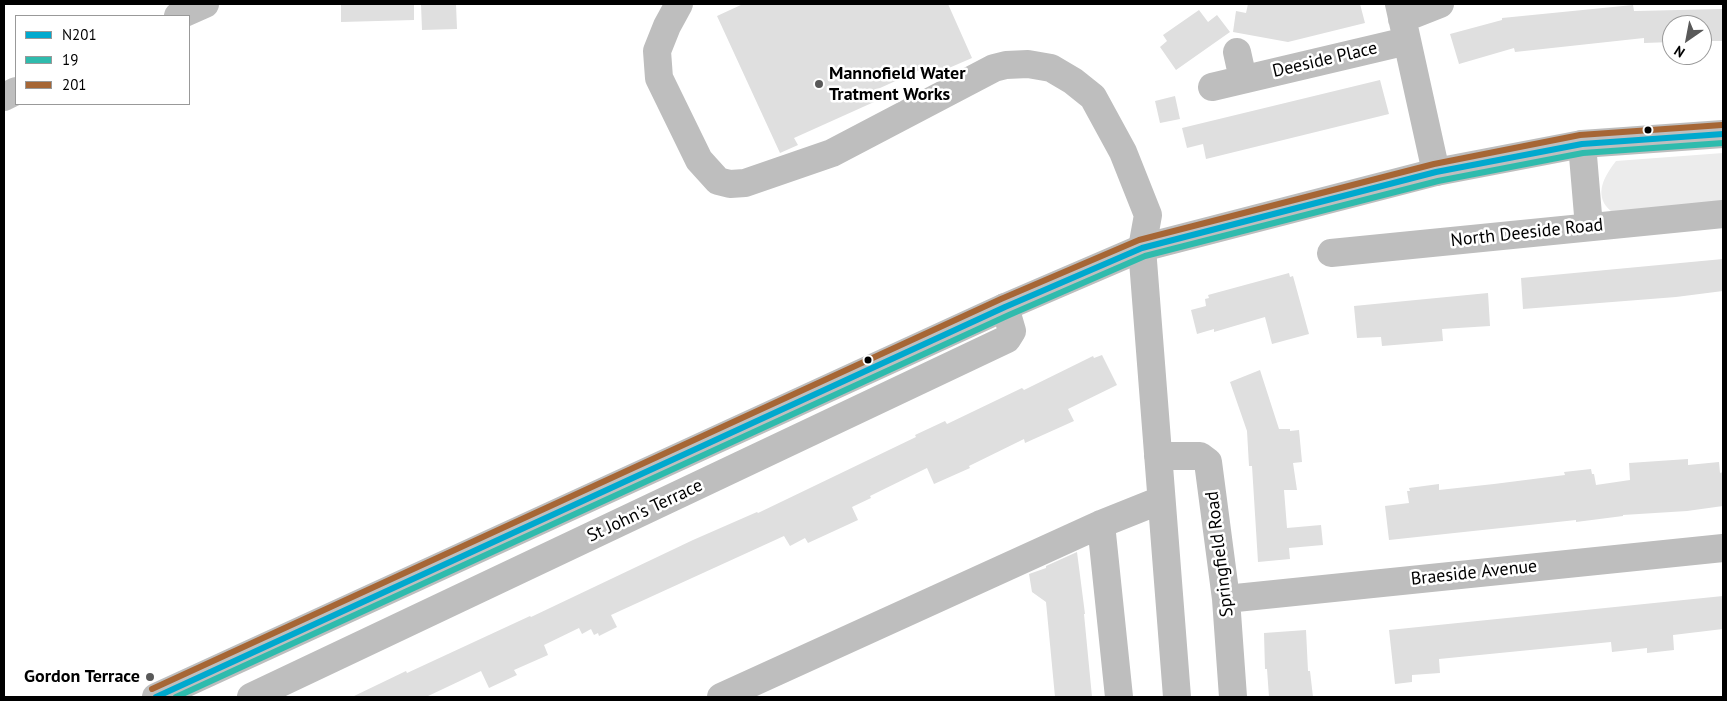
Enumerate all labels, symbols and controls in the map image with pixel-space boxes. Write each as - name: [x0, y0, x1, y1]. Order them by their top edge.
- legend: [15, 15, 190, 105]
- north arrow: [1662, 15, 1712, 65]
- text: N201: [62, 25, 97, 44]
- street label: Deeside Place: [1270, 37, 1380, 83]
- text: N: [1671, 42, 1688, 62]
- text: 19: [62, 50, 78, 69]
- place label: Mannofield Water Tratment Works: [829, 63, 965, 106]
- text: 201: [62, 75, 87, 94]
- marker: Mannofield Water Tratment Works: [813, 78, 825, 90]
- unlabelled marker: [1643, 125, 1653, 135]
- street label: North Deeside Road: [1450, 214, 1604, 252]
- unlabelled marker: [863, 355, 873, 365]
- street label: St John's Terrace: [584, 475, 706, 547]
- street label: Springfield Road: [1202, 490, 1238, 618]
- street label: Braeside Avenue: [1410, 556, 1538, 590]
- place label: Gordon Terrace: [24, 666, 140, 688]
- marker: Gordon Terrace: [144, 671, 156, 683]

